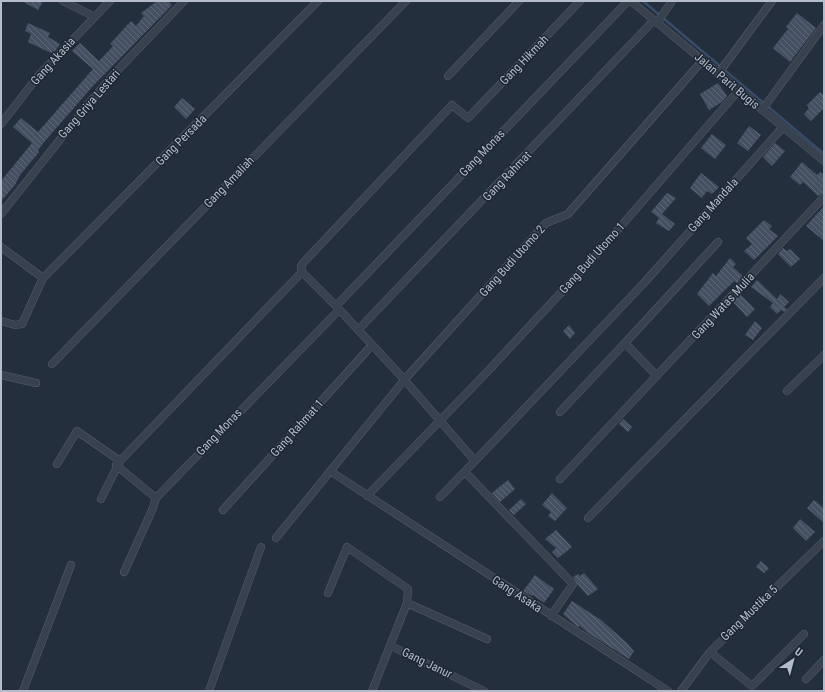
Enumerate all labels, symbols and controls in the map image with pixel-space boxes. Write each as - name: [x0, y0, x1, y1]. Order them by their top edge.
- street label: Gang Hikmah: [497, 32, 551, 88]
- street label: Gang Akasia: [28, 34, 78, 88]
- street label: Jalan Parit Bugis: [692, 50, 762, 112]
- street label: Gang Griya Lestari: [55, 67, 123, 141]
- street label: Gang Persada: [153, 112, 209, 168]
- street label: Gang Monas: [456, 127, 508, 179]
- street label: Gang Rahmat: [480, 148, 534, 204]
- street label: Gang Amaliah: [201, 153, 257, 211]
- street label: Gang Mandala: [685, 175, 741, 235]
- street label: Gang Budi Utomo 1: [556, 219, 628, 297]
- street label: Gang Budi Utomo 2: [476, 222, 548, 300]
- street label: Gang Watas Mulia: [689, 270, 758, 342]
- street label: Gang Rahmat 1: [268, 396, 326, 460]
- street label: Gang Monas: [193, 406, 245, 458]
- street label: Gang Asaka: [489, 573, 545, 615]
- street label: Gang Mustika 5: [718, 582, 780, 644]
- north arrow: [773, 640, 813, 680]
- street label: Gang Janur: [400, 645, 455, 681]
- text: U: [792, 645, 805, 659]

